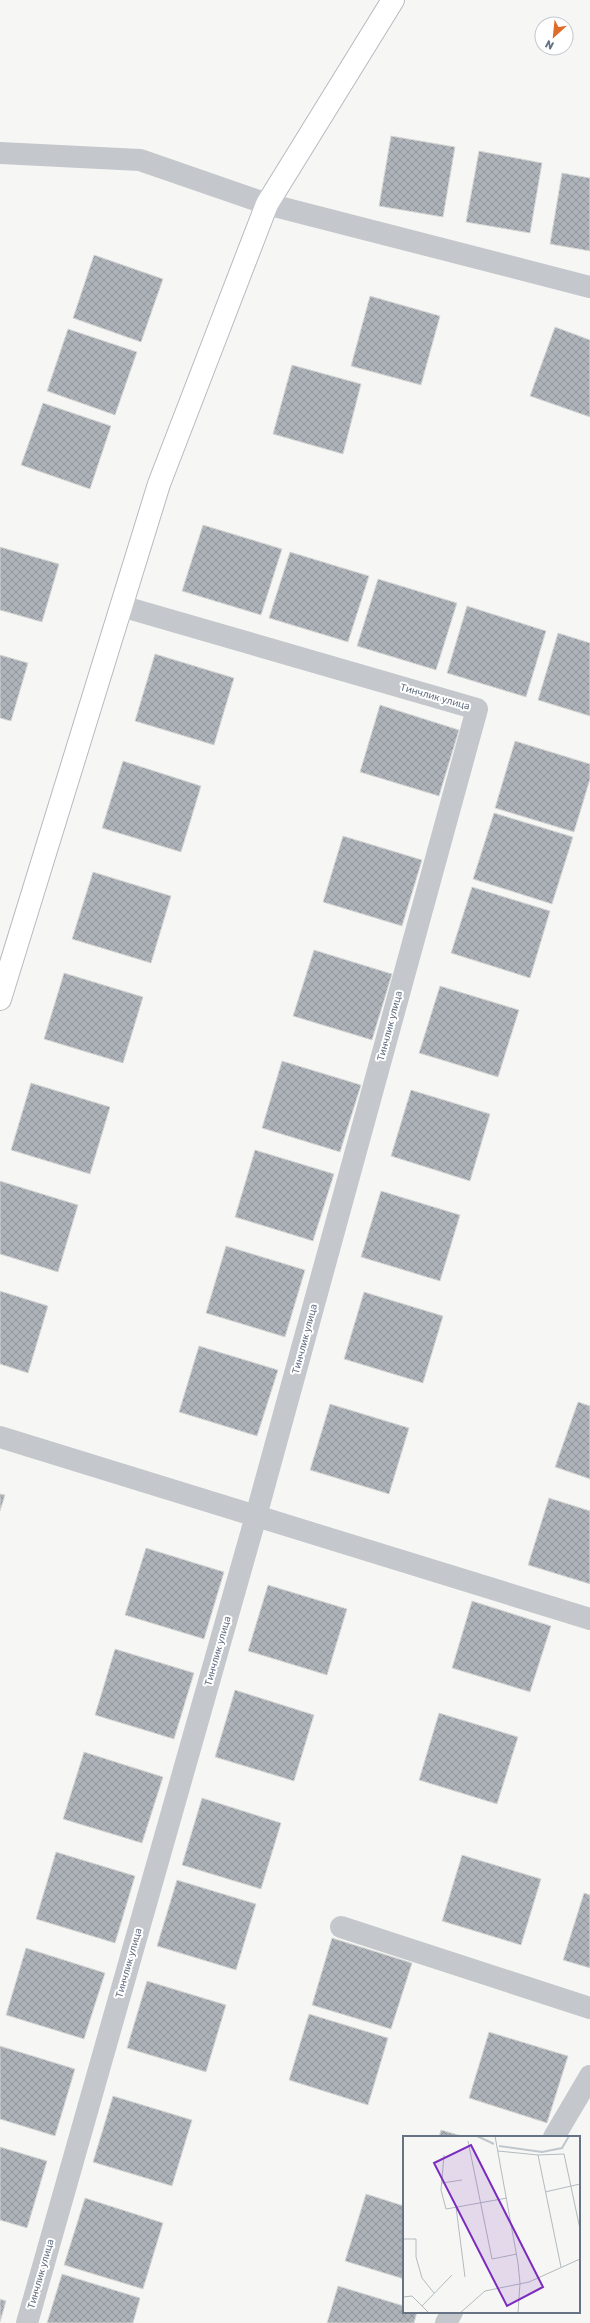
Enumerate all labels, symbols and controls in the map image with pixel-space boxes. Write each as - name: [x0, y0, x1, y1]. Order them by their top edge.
- north arrow: [534, 16, 574, 56]
- text: N: [543, 37, 556, 52]
- street label: Тинчлик улица: [399, 681, 471, 713]
- street label: Тинчлик улица: [375, 990, 405, 1062]
- street label: Тинчлик улица: [290, 1303, 320, 1375]
- street label: Тинчлик улица: [202, 1615, 234, 1687]
- street label: Тинчлик улица: [113, 1927, 145, 1999]
- inset map: [403, 2136, 580, 2313]
- street label: Тинчлик улица: [25, 2238, 57, 2310]

